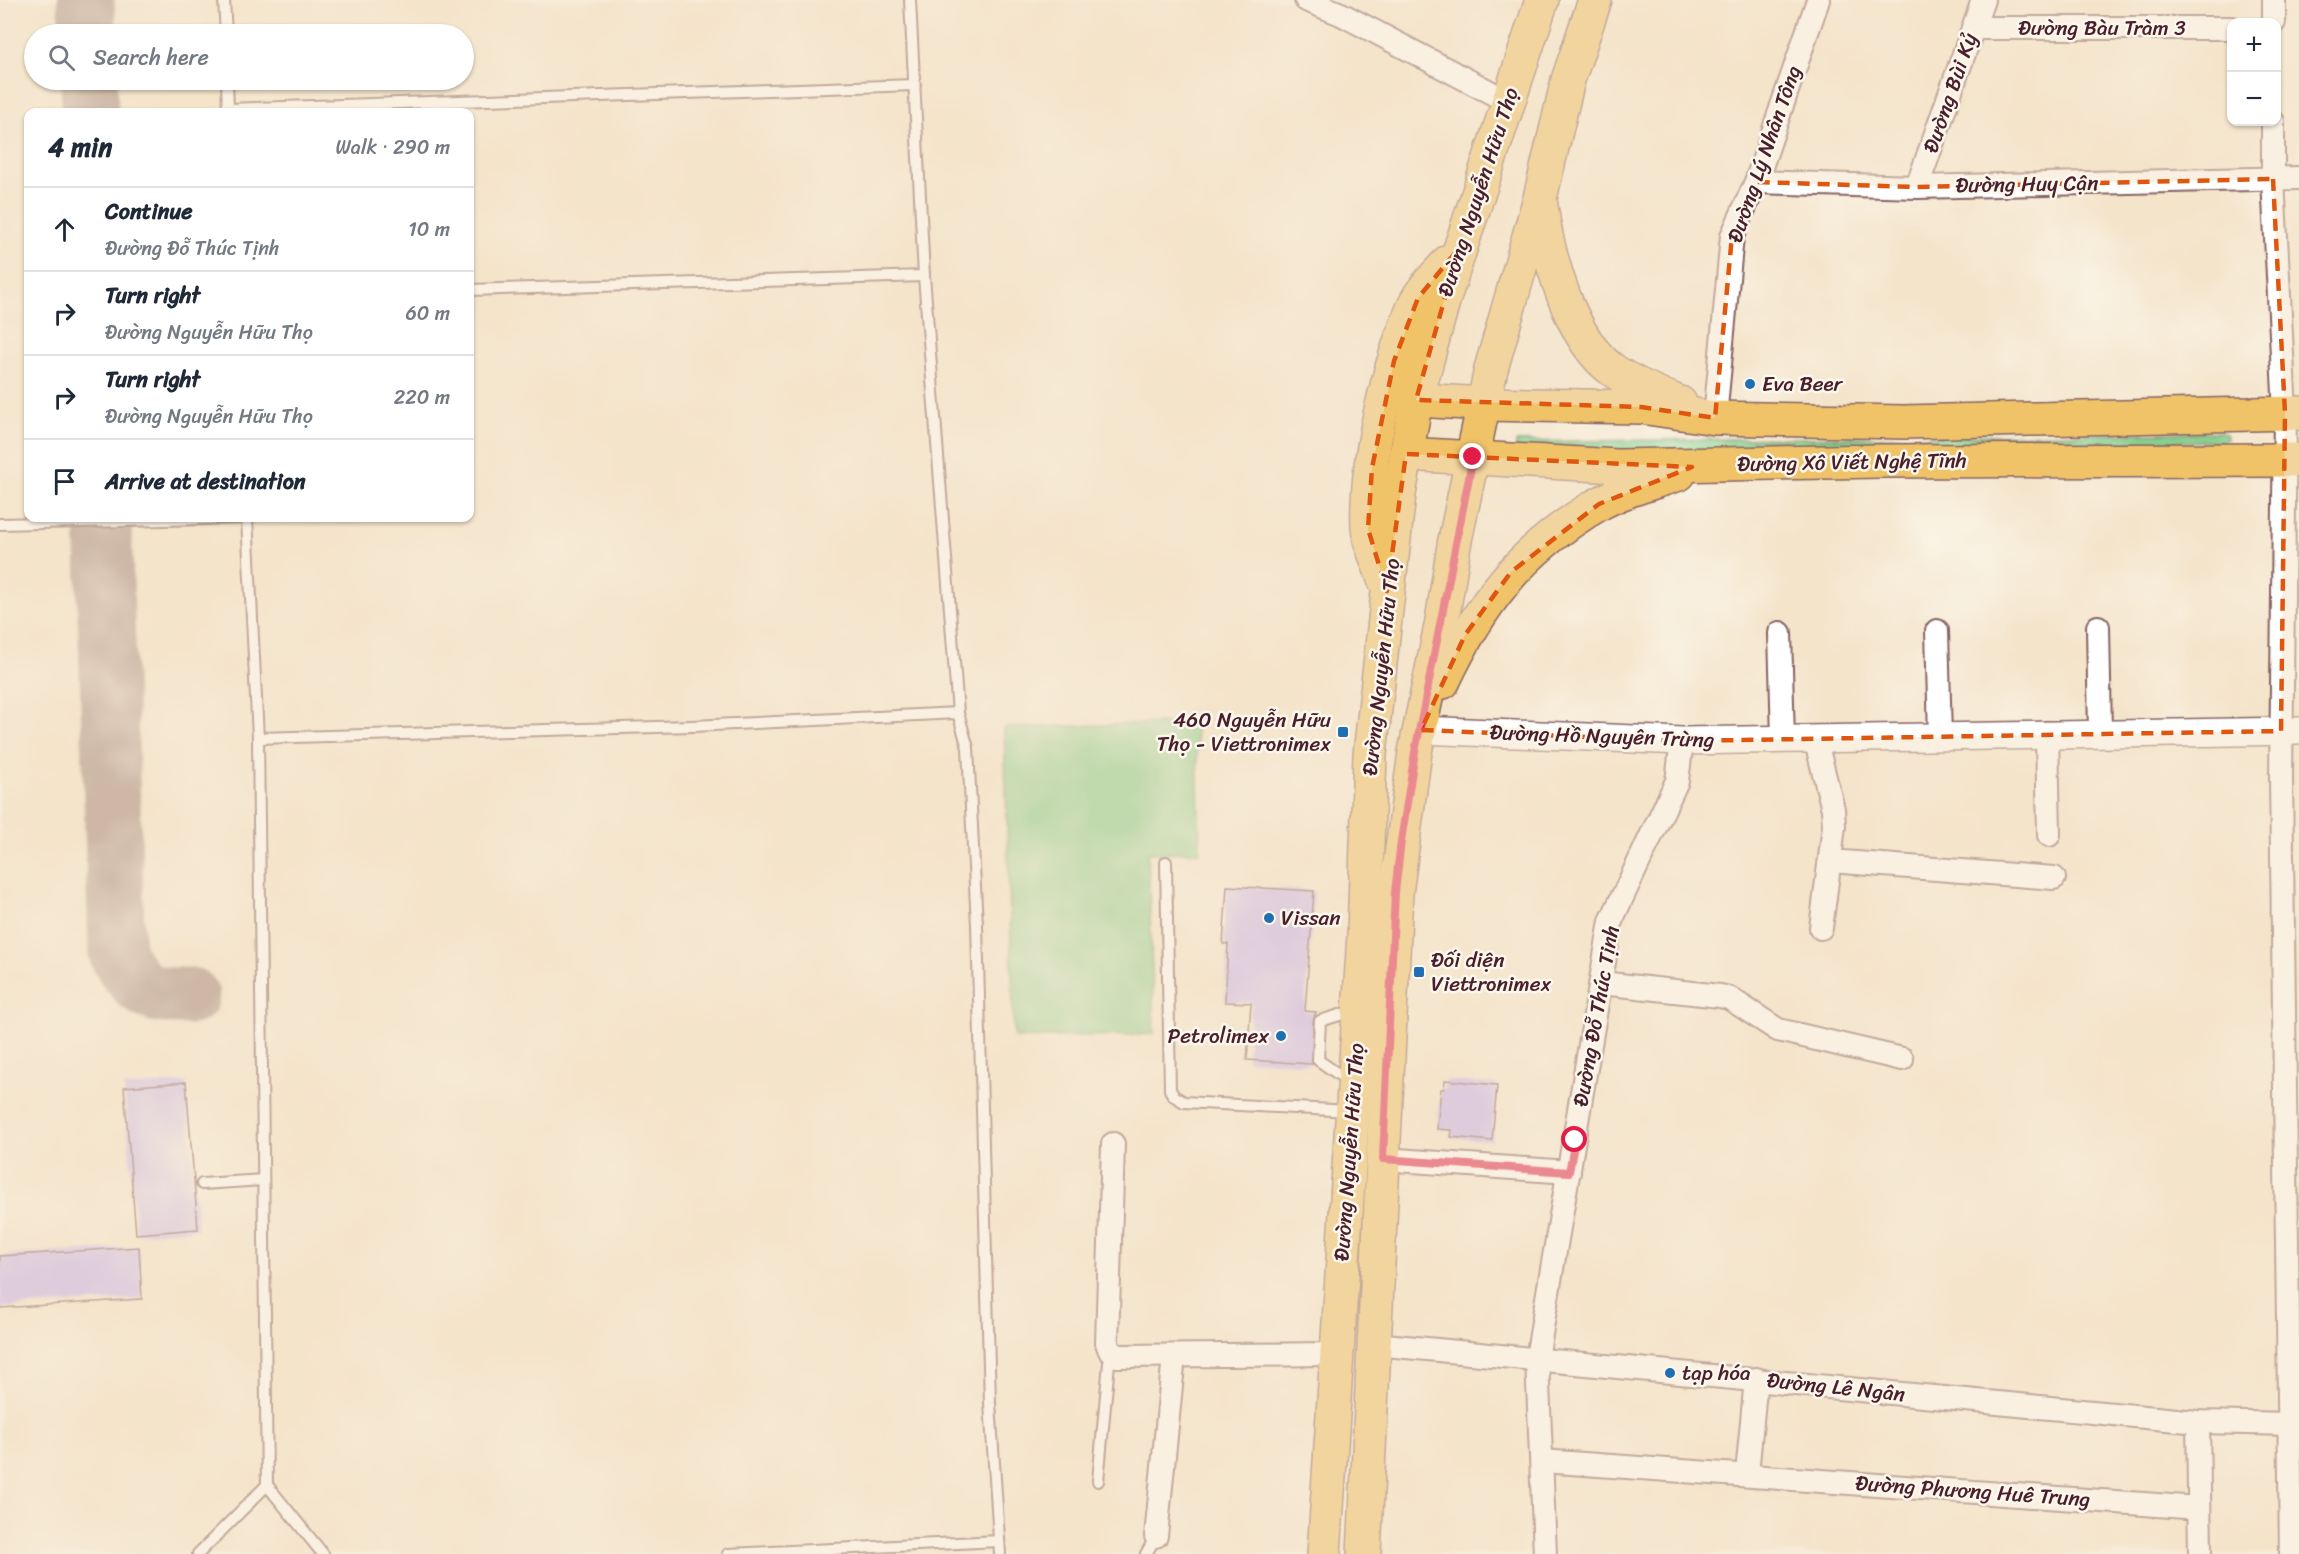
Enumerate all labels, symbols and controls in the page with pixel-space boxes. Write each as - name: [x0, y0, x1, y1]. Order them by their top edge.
- street label: Đường Bàu Tràm 3: [2018, 9, 2186, 47]
- map controls: [2227, 18, 2281, 126]
- button: +: [2227, 18, 2281, 72]
- search box: [24, 24, 474, 90]
- street label: Đường Bùi Kỷ: [1912, 28, 1988, 158]
- text: Search here: [93, 38, 209, 77]
- icon: search: [45, 41, 78, 74]
- street label: Đường Lý Nhân Tông: [1716, 60, 1812, 248]
- button: −: [2227, 72, 2281, 126]
- street label: Đường Nguyễn Hữu Thọ: [1426, 82, 1530, 302]
- text: 4 min: [48, 124, 112, 170]
- text: Walk · 290 m: [335, 130, 450, 165]
- street label: Đường Huy Cận: [1955, 164, 2099, 204]
- text: Continue: [105, 192, 193, 231]
- text: 10 m: [408, 212, 450, 247]
- icon: ahead: [48, 213, 81, 246]
- text: Đường Đỗ Thúc Tịnh: [105, 231, 280, 266]
- text: Turn right: [105, 276, 200, 315]
- text: 60 m: [405, 296, 450, 331]
- icon: right: [48, 297, 81, 330]
- text: Đường Nguyễn Hữu Thọ: [105, 315, 313, 350]
- text: Turn right: [105, 360, 200, 399]
- place label: Eva Beer: [1762, 365, 1844, 403]
- marker: Eva Beer: [1743, 377, 1757, 391]
- text: 220 m: [394, 380, 450, 415]
- icon: right: [48, 381, 81, 414]
- text: Đường Nguyễn Hữu Thọ: [105, 399, 313, 434]
- street label: Đường Xô Viết Nghệ Tĩnh: [1737, 441, 1967, 483]
- route end: [1459, 443, 1485, 469]
- text: Arrive at destination: [105, 462, 306, 501]
- icon: arrive: [48, 465, 81, 498]
- street label: Đường Nguyễn Hữu Thọ: [1351, 556, 1411, 778]
- place label: 460 Nguyễn Hữu Thọ - Viettronimex: [1157, 701, 1332, 763]
- street label: Đường Hồ Nguyên Trừng: [1489, 713, 1715, 759]
- marker: 460 Nguyễn Hữu Thọ - Viettronimex: [1336, 725, 1350, 739]
- place label: Vissan: [1281, 899, 1341, 937]
- marker: Vissan: [1262, 911, 1276, 925]
- street label: Đường Đỗ Thúc Tịnh: [1561, 922, 1631, 1110]
- place label: Đối diện Viettronimex: [1431, 941, 1551, 1003]
- marker: Đối diện Viettronimex: [1412, 965, 1426, 979]
- place label: Petrolimex: [1168, 1017, 1269, 1055]
- marker: Petrolimex: [1274, 1029, 1288, 1043]
- street label: Đường Nguyễn Hữu Thọ: [1322, 1041, 1376, 1262]
- route start: [1561, 1126, 1587, 1152]
- place label: tạp hóa: [1682, 1354, 1751, 1392]
- street label: Đường Lê Ngân: [1765, 1361, 1907, 1413]
- marker: tạp hóa: [1663, 1366, 1677, 1380]
- street label: Đường Phương Huê Trung: [1854, 1464, 2092, 1518]

